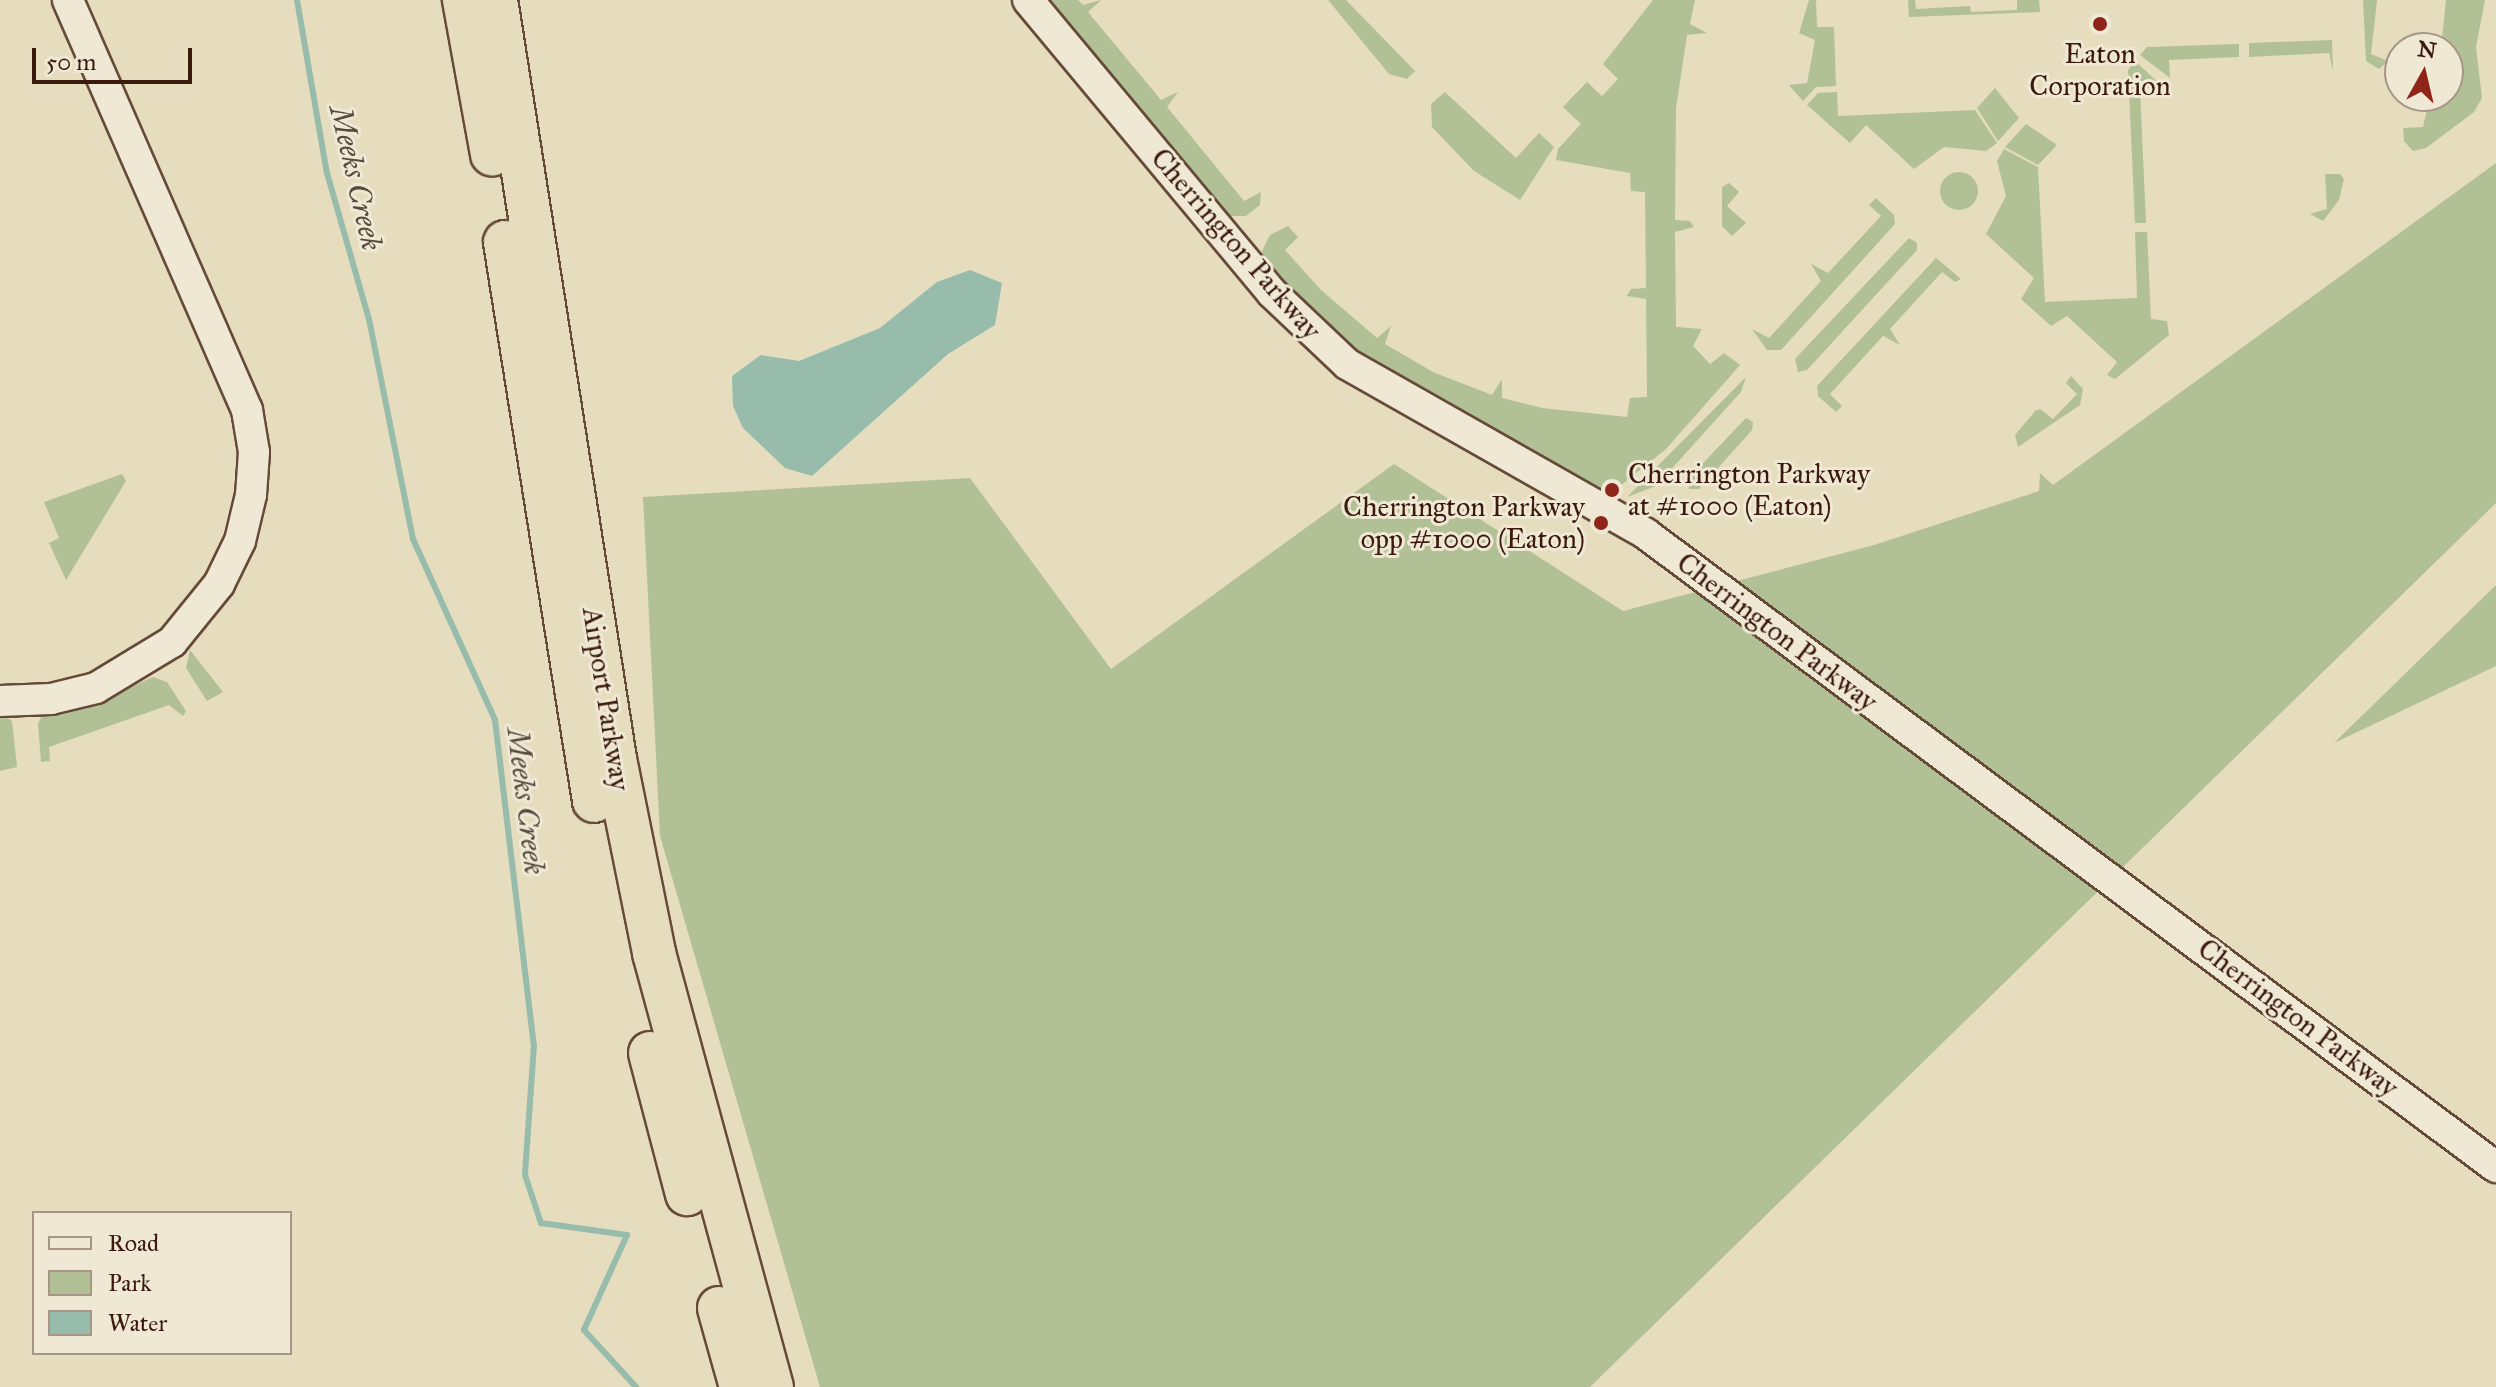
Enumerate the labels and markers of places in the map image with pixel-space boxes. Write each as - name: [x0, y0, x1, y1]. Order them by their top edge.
- marker: Eaton Corporation: [2091, 15, 2109, 33]
- place label: Eaton Corporation: [2029, 37, 2171, 103]
- place label: Cherrington Parkway at #1000 (Eaton): [1628, 457, 1870, 523]
- marker: Cherrington Parkway at #1000 (Eaton): [1603, 481, 1621, 499]
- place label: Cherrington Parkway opp #1000 (Eaton): [1343, 490, 1585, 556]
- marker: Cherrington Parkway opp #1000 (Eaton): [1592, 514, 1610, 532]

